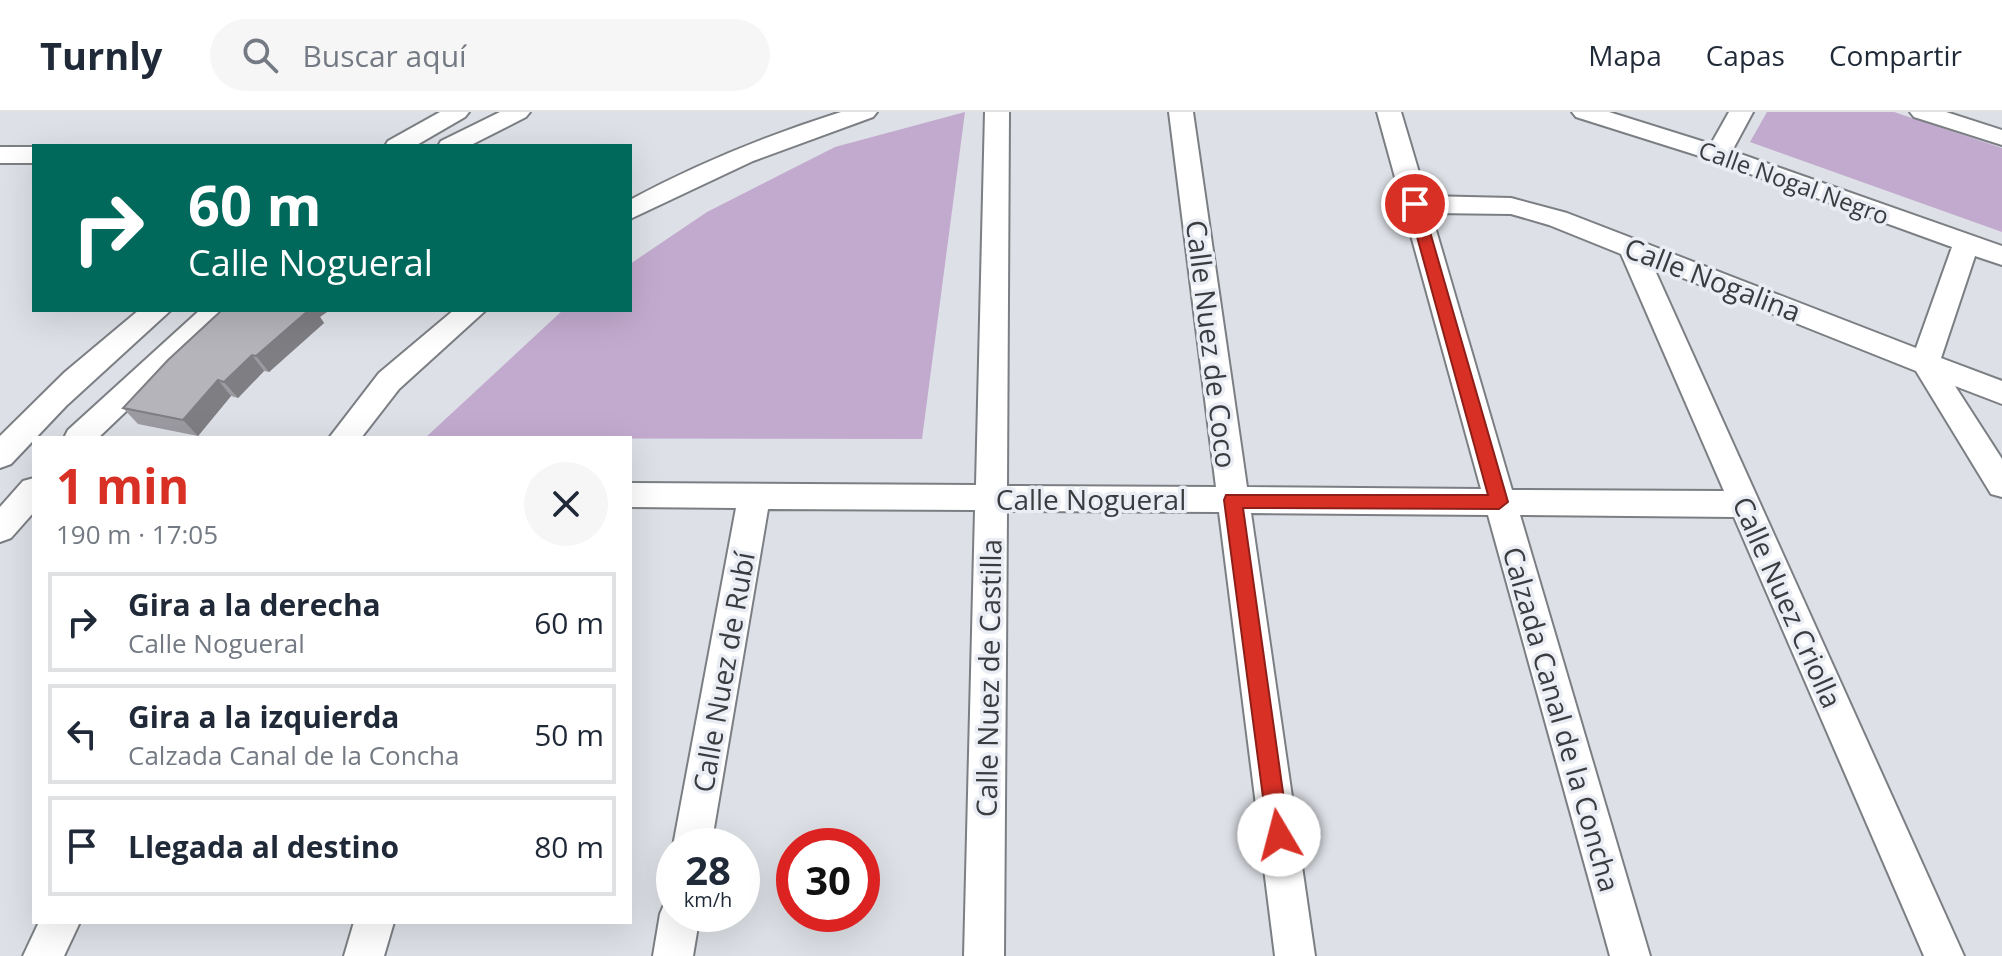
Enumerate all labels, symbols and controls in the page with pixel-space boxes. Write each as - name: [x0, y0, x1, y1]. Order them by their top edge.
- search box: [210, 19, 770, 91]
- text: Turnly: [40, 29, 162, 81]
- icon: search: [238, 33, 282, 77]
- text: Buscar aquí: [302, 35, 467, 76]
- text: Mapa: [1588, 36, 1662, 74]
- text: Capas: [1706, 36, 1785, 74]
- text: Compartir: [1829, 36, 1962, 74]
- street label: Calle Nogal Negro: [1694, 132, 1894, 232]
- text: 60 m: [188, 166, 322, 242]
- pin: [1381, 170, 1449, 238]
- icon: right: [56, 176, 160, 280]
- icon: arrive: [1393, 182, 1437, 226]
- street label: Calle Nuez de Coco: [1178, 218, 1246, 470]
- street label: Calle Nogalina: [1619, 228, 1807, 330]
- text: Calle Nogueral: [188, 238, 433, 287]
- text: 1 min: [56, 453, 189, 518]
- button: close: [524, 462, 608, 546]
- street label: Calle Nogueral: [996, 480, 1186, 518]
- street label: Calle Nuez Criolla: [1724, 490, 1852, 714]
- text: 190 m · 17:05: [56, 516, 218, 552]
- street label: Calle Nuez de Castilla: [967, 539, 1009, 817]
- street label: Calzada Canal de la Concha: [1495, 542, 1629, 896]
- street label: Calle Nuez de Rubí: [683, 548, 763, 795]
- text: Gira a la derecha: [128, 584, 381, 625]
- icon: right: [60, 600, 104, 644]
- text: 60 m: [534, 602, 604, 643]
- text: Calle Nogueral: [128, 625, 305, 661]
- text: Gira a la izquierda: [128, 696, 400, 737]
- icon: left: [60, 712, 104, 756]
- text: 50 m: [534, 714, 604, 755]
- text: Calzada Canal de la Concha: [128, 737, 460, 773]
- position arrow: [1237, 793, 1321, 877]
- icon: arrive: [60, 824, 104, 868]
- text: Llegada al destino: [128, 826, 399, 867]
- text: 80 m: [534, 826, 604, 867]
- speed limit sign: 30: [776, 828, 880, 932]
- text: 28: [685, 842, 731, 897]
- text: km/h: [684, 886, 732, 913]

